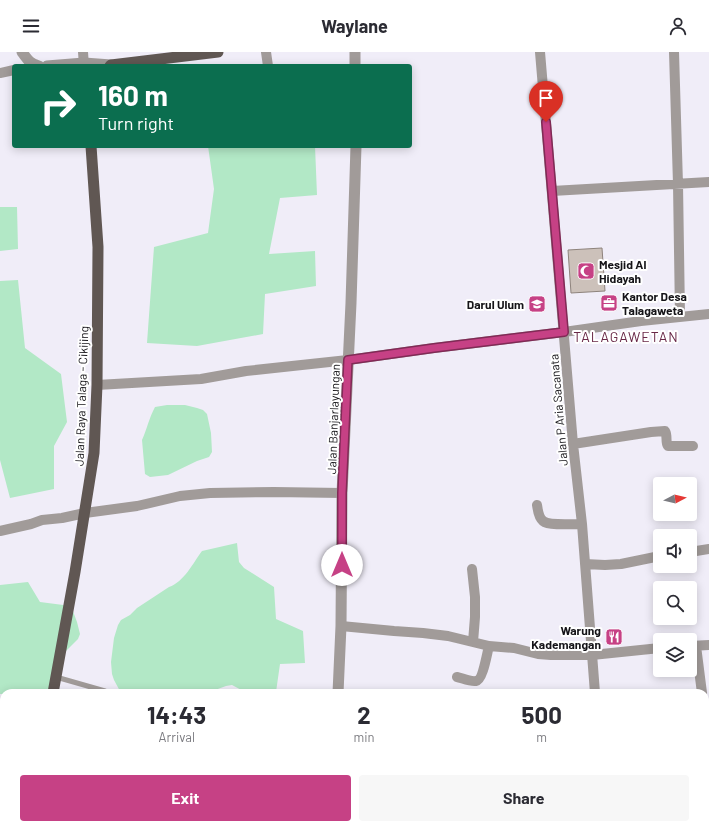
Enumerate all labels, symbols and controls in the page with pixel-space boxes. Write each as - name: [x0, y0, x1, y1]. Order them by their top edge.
- icon: menu: [20, 15, 42, 37]
- text: Waylane: [321, 15, 388, 37]
- icon: person: [667, 15, 689, 37]
- text: 160 m: [98, 78, 168, 112]
- icon: right: [32, 80, 84, 132]
- pin: [529, 81, 563, 122]
- icon: arrive: [535, 87, 557, 109]
- text: Turn right: [98, 112, 174, 134]
- place label: Mesjid Al Hidayah: [599, 257, 646, 285]
- mosque icon: Mesjid Al Hidayah: [576, 261, 596, 281]
- place label: Kantor Desa Talagaweta: [622, 289, 687, 317]
- office icon: Kantor Desa Talagaweta: [599, 293, 619, 313]
- school or university icon: Darul Ulum: [527, 294, 547, 314]
- place label: Darul Ulum: [467, 297, 524, 311]
- street label: Jalan Raya Talaga - Cikijing: [72, 326, 90, 466]
- district label: TALAGAWETAN: [573, 328, 679, 345]
- street label: Jalan P Aria Sacanata: [546, 354, 570, 466]
- street label: Jalan Banjarlayungan: [324, 363, 342, 475]
- north arrow: [653, 477, 697, 521]
- map controls: [653, 477, 697, 677]
- button: sound: [653, 529, 697, 573]
- position arrow: [321, 544, 363, 586]
- button: search: [653, 581, 697, 625]
- place label: Warung Kademangan: [531, 623, 601, 651]
- restaurant icon: Warung Kademangan: [604, 627, 624, 647]
- button: layers: [653, 633, 697, 677]
- text: 14:43: [147, 700, 206, 729]
- text: 2: [357, 700, 371, 729]
- text: 500: [522, 700, 562, 729]
- text: Arrival: [159, 729, 195, 745]
- text: min: [353, 729, 375, 745]
- text: m: [536, 729, 547, 745]
- button: Exit: [20, 775, 351, 821]
- button: Share: [359, 775, 689, 821]

